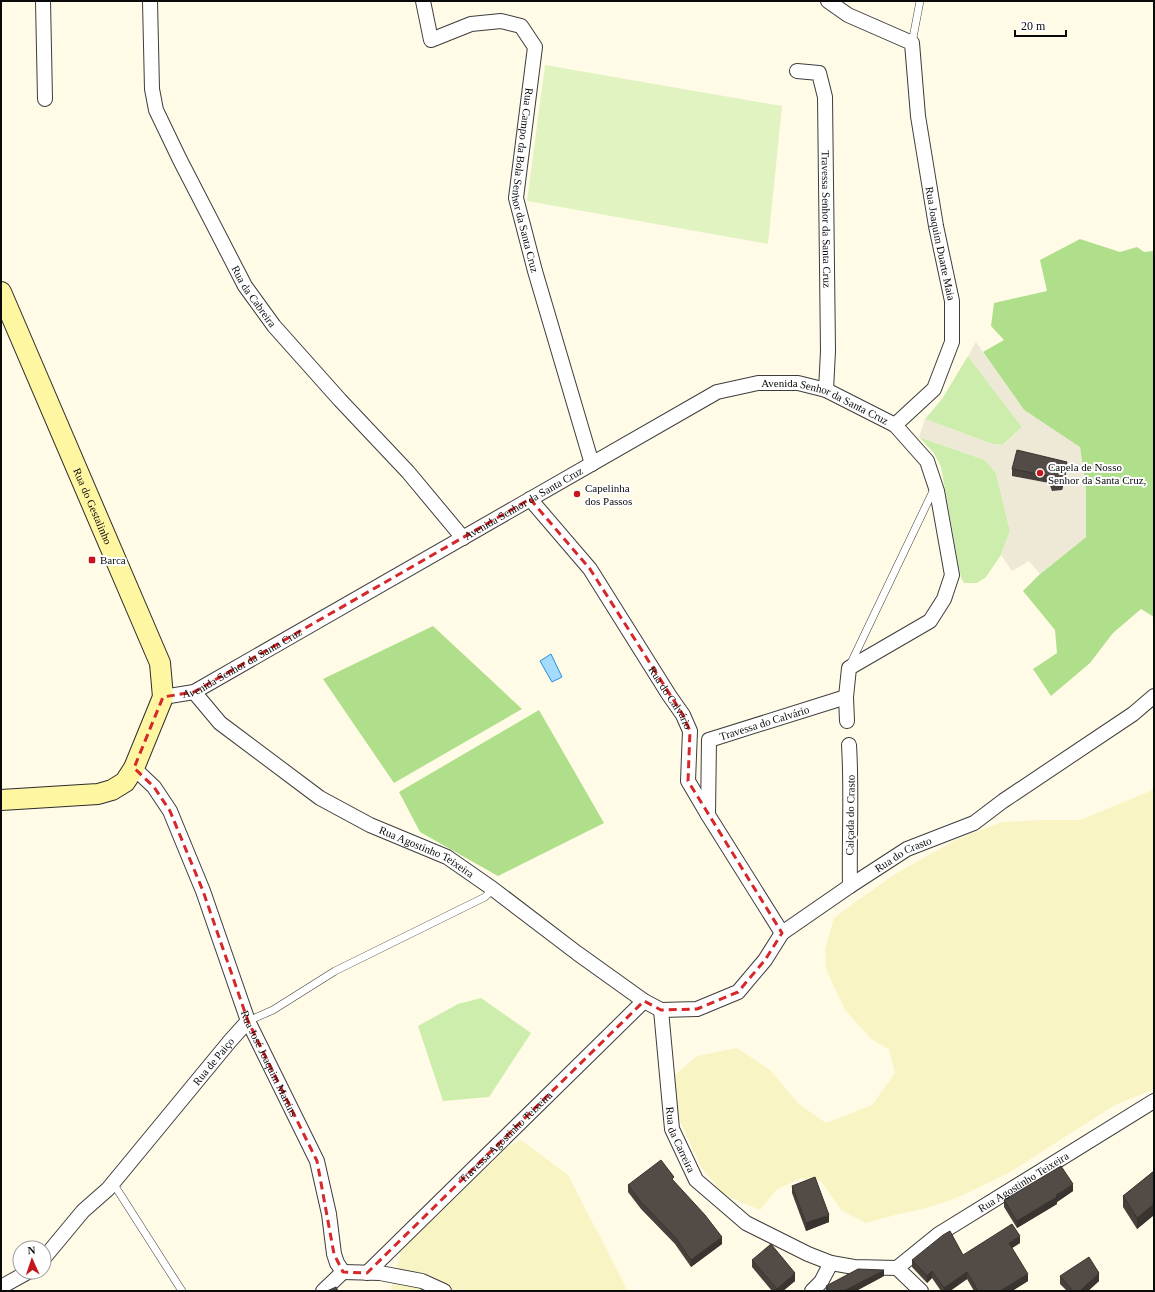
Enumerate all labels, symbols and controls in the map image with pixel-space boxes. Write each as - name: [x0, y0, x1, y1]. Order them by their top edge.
- scale bar: [1015, 12, 1066, 38]
- text: 20 m: [1021, 19, 1046, 33]
- street label: Rua Campo da Bola Senhor da Santa Cruz: [510, 87, 541, 274]
- street label: Travessa Senhor da Santa Cruz: [820, 150, 833, 288]
- street label: Rua Joaquim Duarte Maia: [924, 186, 958, 302]
- street label: Rua da Cabreira: [229, 263, 279, 329]
- street label: Avenida Senhor da Santa Cruz: [761, 377, 891, 427]
- place label: Capela de Nosso Senhor da Santa Cruz,: [1048, 461, 1147, 486]
- street label: Avenida Senhor da Santa Cruz: [462, 464, 585, 542]
- street label: Rua do Gestalinho: [71, 466, 115, 547]
- marker: Capela de Nosso Senhor da Santa Cruz,: [1035, 468, 1045, 478]
- place label: Capelinha dos Passos: [585, 482, 632, 507]
- marker: Capelinha dos Passos: [572, 489, 582, 499]
- place label: Barca: [100, 554, 126, 566]
- marker: Barca: [87, 555, 97, 565]
- street label: Avenida Senhor da Santa Cruz: [181, 626, 304, 700]
- street label: Rua do Calvário: [646, 664, 695, 731]
- street label: Travessa do Calvário: [718, 703, 811, 742]
- street label: Calçada do Crasto: [843, 774, 857, 855]
- street label: Rua Agostinho Teixeira: [377, 824, 476, 880]
- street label: Rua do Crasto: [872, 834, 934, 874]
- street label: Rua José Joaquim Martins: [239, 1009, 300, 1118]
- street label: Rua de Paiço: [190, 1034, 237, 1087]
- street label: Travessa Agostinho Teixeira: [457, 1089, 554, 1185]
- street label: Rua da Carreira: [664, 1106, 698, 1174]
- street label: Rua Agostinho Teixeira: [976, 1149, 1071, 1214]
- north arrow: [12, 1240, 52, 1280]
- text: N: [27, 1244, 36, 1256]

